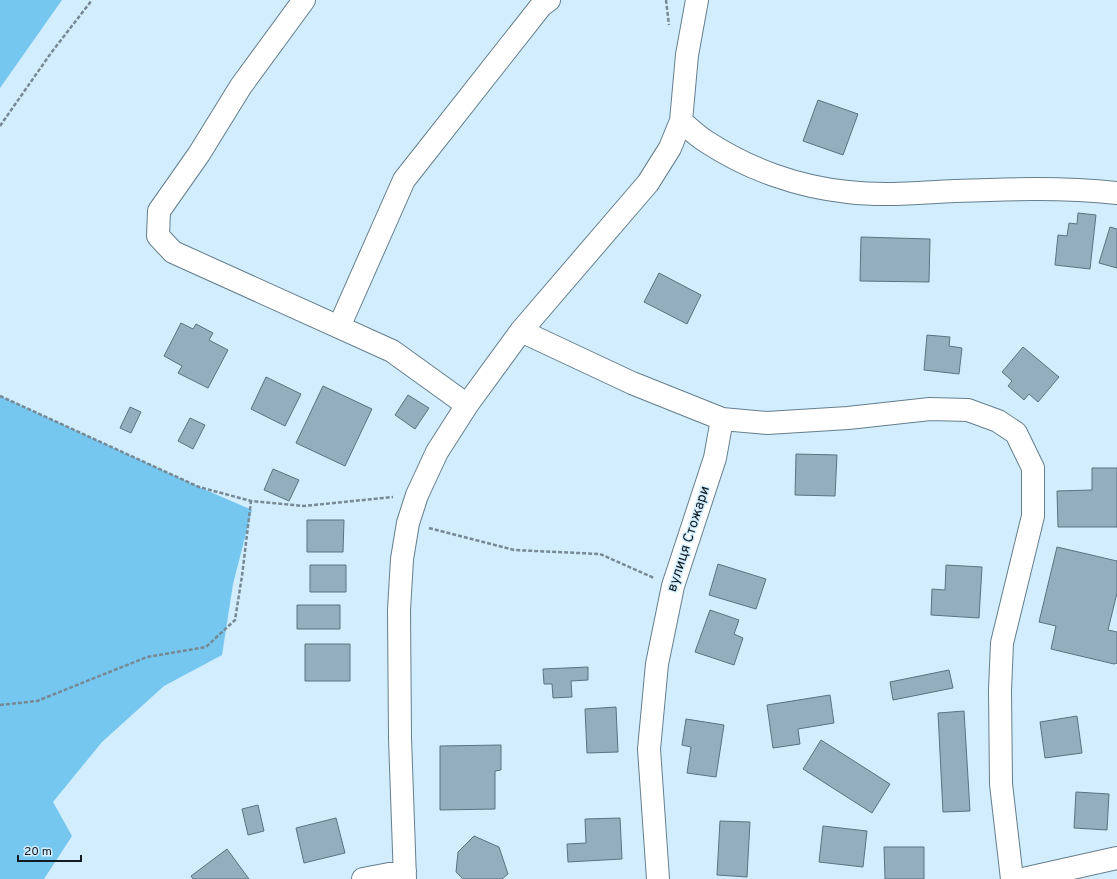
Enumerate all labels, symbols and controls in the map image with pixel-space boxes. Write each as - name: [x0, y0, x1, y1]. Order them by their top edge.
- street label: вулиця Стожари: [664, 484, 714, 594]
- scale bar: [18, 837, 81, 863]
- text: 20 m: [24, 844, 52, 860]

